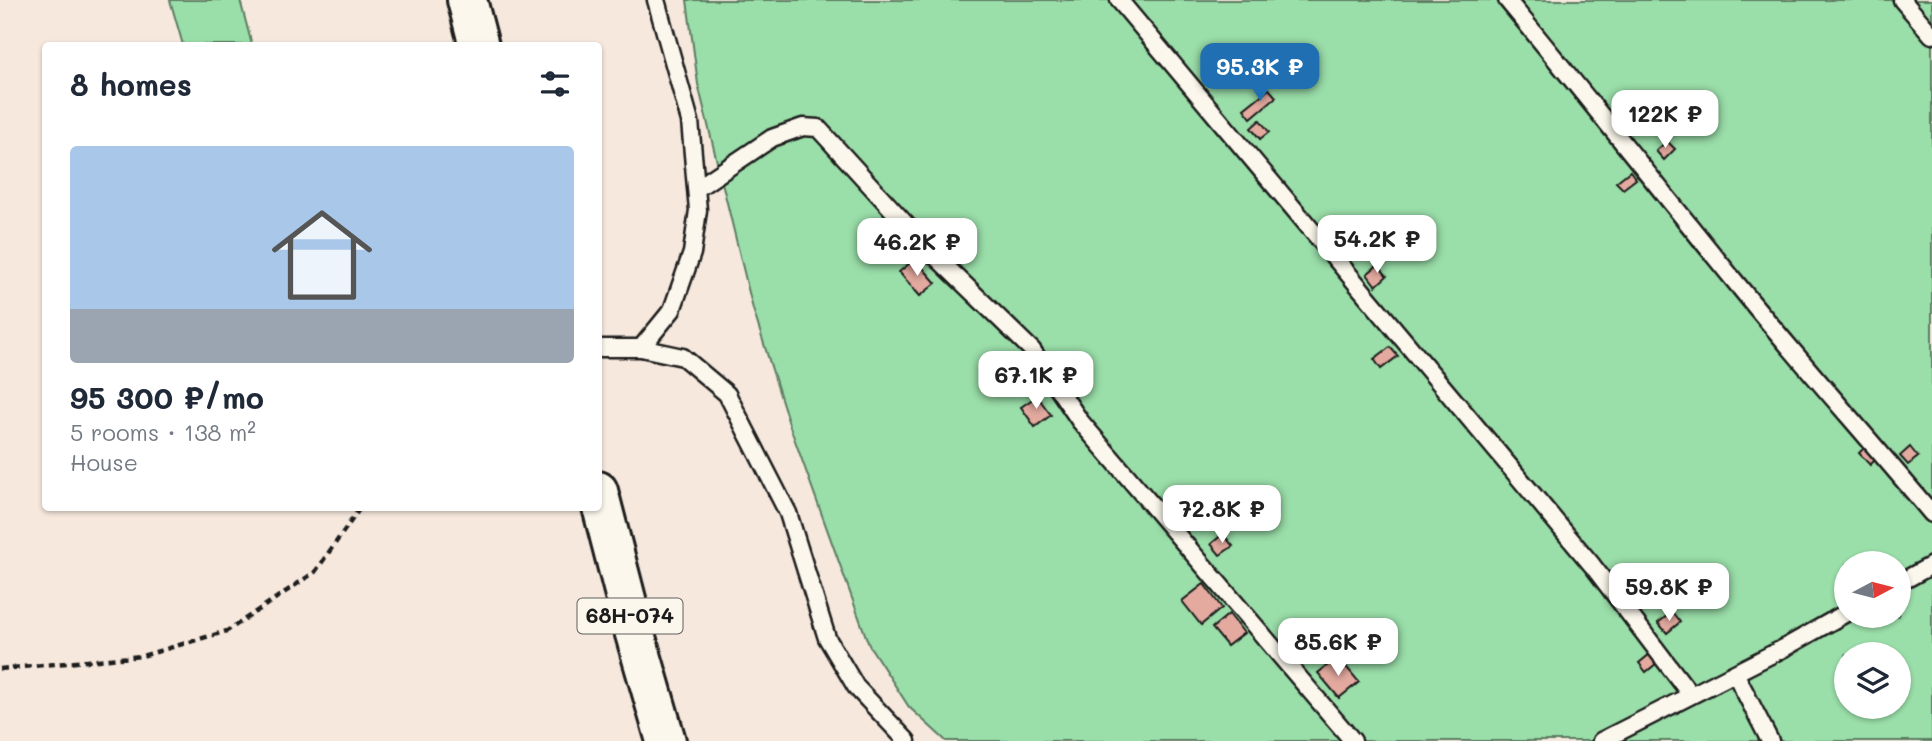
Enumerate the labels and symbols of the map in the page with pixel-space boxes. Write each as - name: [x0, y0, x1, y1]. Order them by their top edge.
- pin: 95.3K ₽: [1195, 43, 1325, 103]
- pin: 122K ₽: [1608, 90, 1722, 150]
- pin: 54.2K ₽: [1312, 216, 1442, 275]
- pin: 46.2K ₽: [852, 218, 982, 278]
- pin: 67.1K ₽: [971, 352, 1101, 411]
- pin: 72.8K ₽: [1157, 486, 1287, 545]
- north arrow: [1834, 551, 1911, 628]
- pin: 59.8K ₽: [1604, 564, 1734, 623]
- road number: 68Н-074: [578, 598, 682, 634]
- pin: 85.6K ₽: [1273, 618, 1403, 678]

